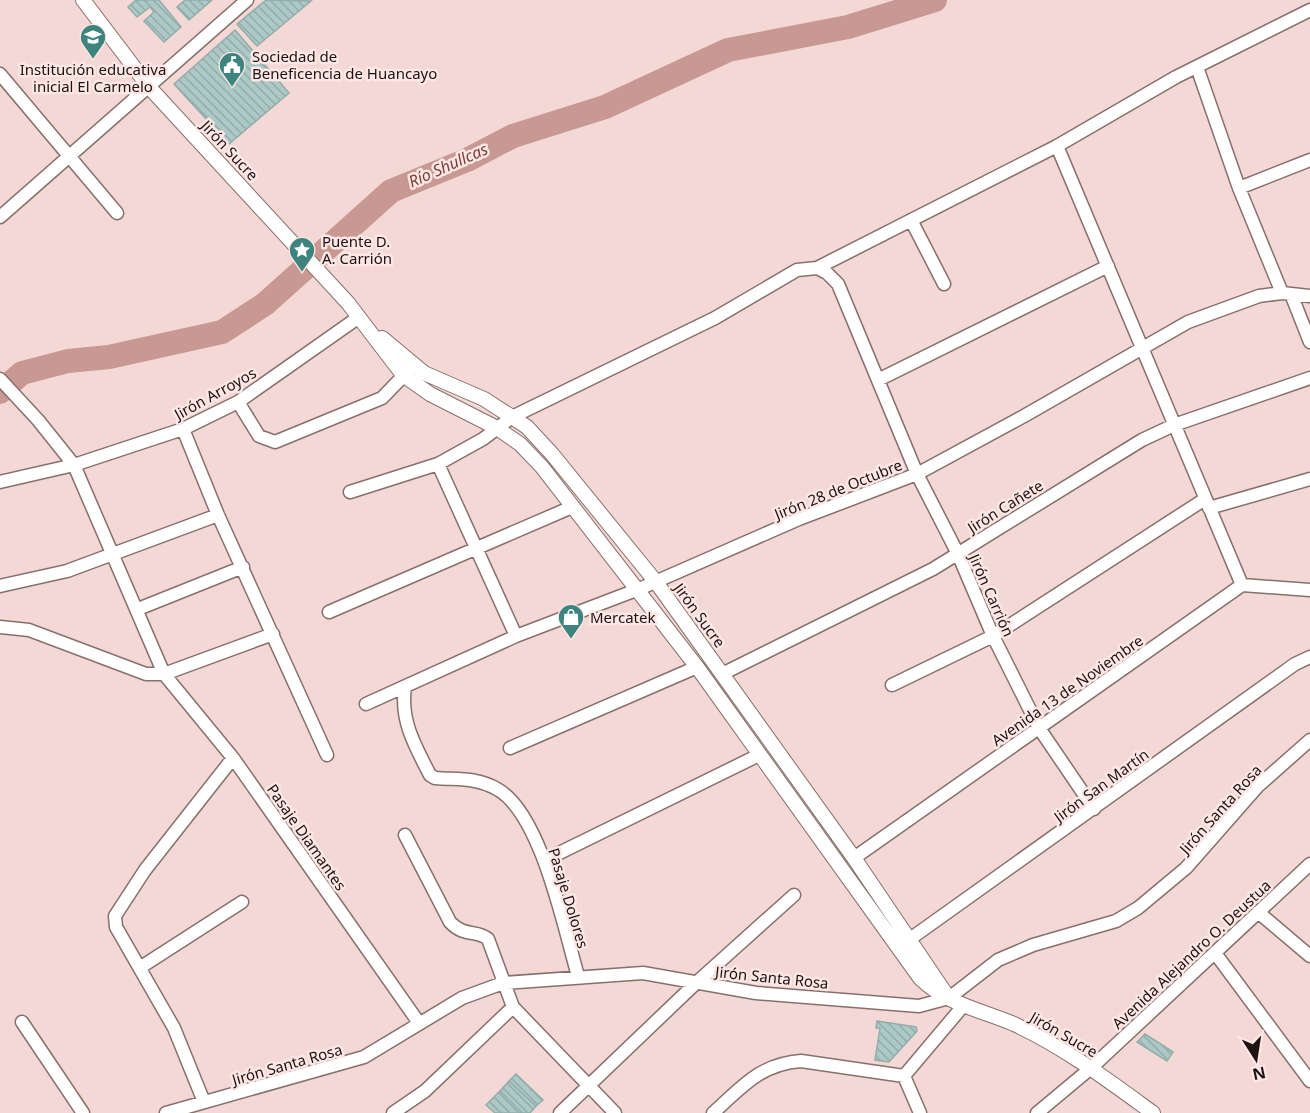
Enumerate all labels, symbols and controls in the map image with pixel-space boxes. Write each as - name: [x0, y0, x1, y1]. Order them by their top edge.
- school or university icon: Institución educativa inicial El Carmelo: [78, 22, 108, 60]
- place label: Sociedad de Beneficencia de Huancayo: [252, 46, 437, 83]
- public building icon: Sociedad de Beneficencia de Huancayo: [217, 50, 247, 88]
- place label: Institución educativa inicial El Carmelo: [20, 59, 166, 96]
- street label: Jirón Sucre: [196, 114, 263, 184]
- water label: Río Shullcas: [405, 138, 491, 192]
- place label: Puente D. A. Carrión: [322, 231, 392, 268]
- place icon: Puente D. A. Carrión: [287, 235, 317, 273]
- street label: Jirón Arroyos: [169, 362, 259, 425]
- street label: Jirón 28 de Octubre: [769, 454, 905, 524]
- street label: Jirón Cañete: [962, 475, 1047, 538]
- street label: Jirón Carrión: [964, 549, 1019, 640]
- street label: Jirón Sucre: [669, 577, 730, 651]
- shop icon: Mercatek: [556, 602, 586, 640]
- place label: Mercatek: [590, 607, 655, 627]
- street label: Avenida 13 de Noviembre: [987, 630, 1147, 750]
- street label: Jirón San Martín: [1048, 744, 1152, 827]
- street label: Jirón Santa Rosa: [1173, 760, 1265, 859]
- street label: Pasaje Diamantes: [263, 780, 351, 894]
- street label: Pasaje Dolores: [544, 845, 594, 951]
- street label: Avenida Alejandro O. Deustua: [1107, 875, 1275, 1033]
- street label: Jirón Santa Rosa: [712, 961, 830, 993]
- street label: Jirón Sucre: [1025, 1006, 1102, 1061]
- north arrow: [1226, 1029, 1286, 1089]
- street label: Jirón Santa Rosa: [228, 1039, 344, 1090]
- text: N: [1250, 1062, 1268, 1086]

